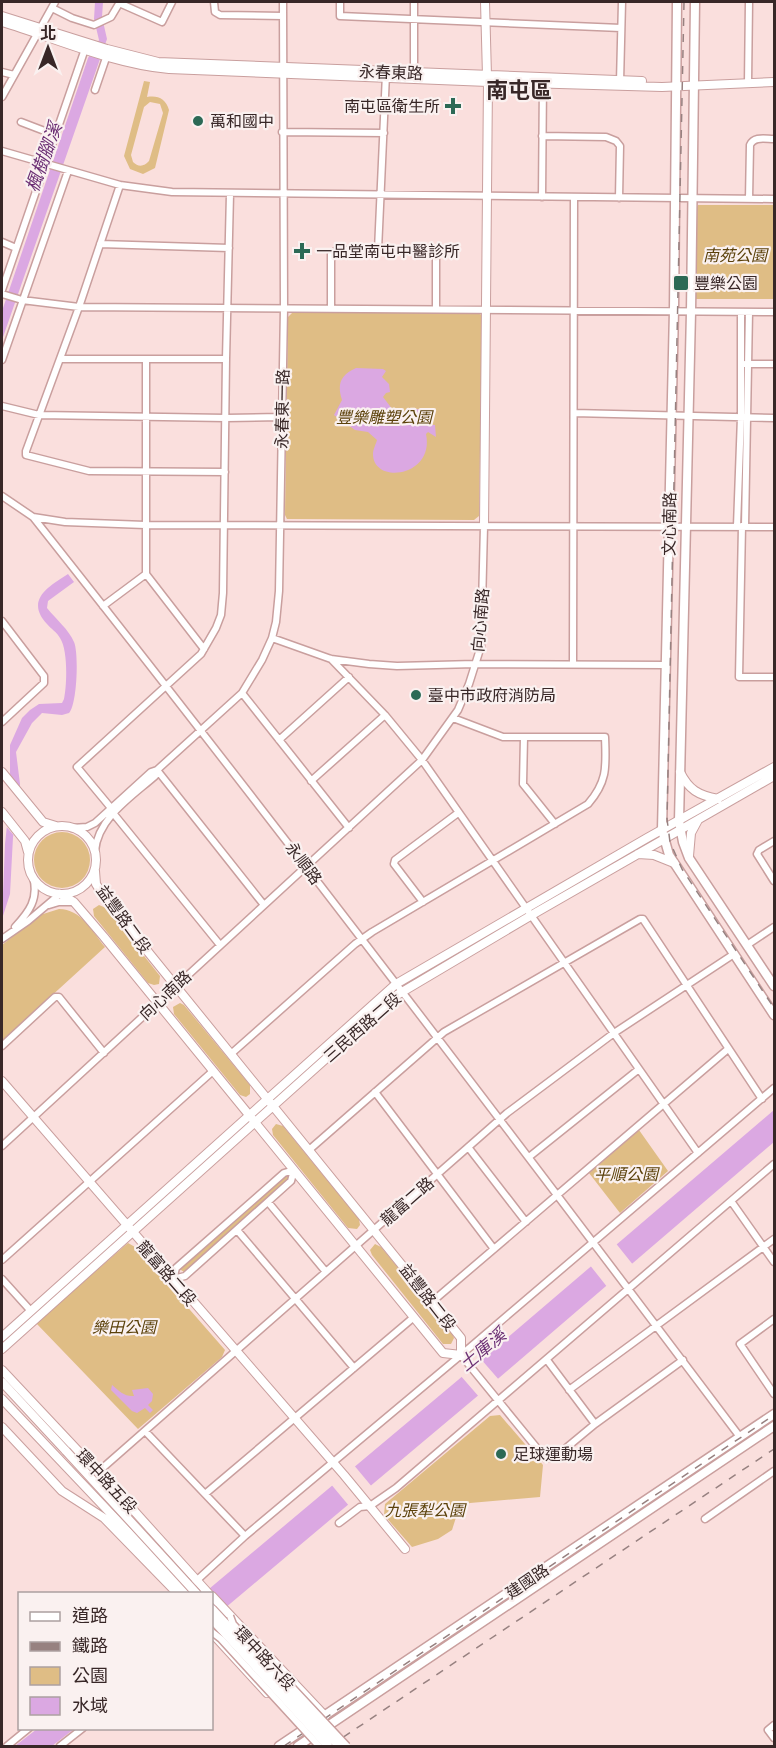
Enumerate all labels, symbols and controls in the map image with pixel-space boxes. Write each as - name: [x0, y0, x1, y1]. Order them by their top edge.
- north arrow: [18, 18, 78, 78]
- text: 北: [40, 22, 56, 44]
- street label: 永春東路: [359, 60, 423, 84]
- district label: 南屯區: [486, 75, 552, 104]
- place label: 南屯區衛生所: [344, 95, 440, 117]
- marker: 南屯區衛生所: [444, 97, 462, 115]
- place label: 萬和國中: [210, 110, 274, 132]
- marker: 萬和國中: [191, 114, 205, 128]
- water label: 楓樹腳溪: [19, 116, 68, 195]
- place label: 一品堂南屯中醫診所: [316, 240, 460, 262]
- marker: 一品堂南屯中醫診所: [293, 242, 311, 260]
- park label: 南苑公園: [703, 244, 769, 266]
- place label: 豐樂公園: [694, 272, 758, 294]
- marker: 豐樂公園: [672, 274, 690, 292]
- street label: 永春東一路: [270, 369, 294, 449]
- park label: 豐樂雕塑公園: [336, 406, 434, 428]
- street label: 文心南路: [657, 492, 681, 556]
- street label: 向心南路: [466, 587, 494, 653]
- place label: 臺中市政府消防局: [428, 684, 556, 706]
- marker: 臺中市政府消防局: [409, 688, 423, 702]
- street label: 永順路: [281, 837, 327, 889]
- street label: 益豐路二段: [92, 880, 156, 958]
- street label: 向心南路: [134, 965, 196, 1025]
- street label: 三民西路二段: [319, 987, 405, 1067]
- park label: 平順公園: [594, 1163, 660, 1185]
- street label: 龍富二路: [376, 1172, 438, 1230]
- street label: 龍富路二段: [132, 1236, 202, 1310]
- street label: 益豐路二段: [395, 1259, 461, 1335]
- park label: 樂田公園: [92, 1316, 158, 1338]
- water label: 土庫溪: [454, 1321, 513, 1376]
- place label: 足球運動場: [513, 1443, 593, 1465]
- street label: 環中路五段: [72, 1444, 142, 1518]
- marker: 足球運動場: [494, 1447, 508, 1461]
- park label: 九張犁公園: [385, 1499, 467, 1521]
- street label: 建國路: [501, 1558, 553, 1604]
- legend: [18, 1592, 213, 1730]
- text: 道路: [72, 1603, 108, 1627]
- street label: 環中路六段: [230, 1621, 300, 1695]
- text: 鐵路: [72, 1633, 108, 1657]
- text: 公園: [72, 1663, 108, 1687]
- text: 水域: [72, 1693, 108, 1717]

